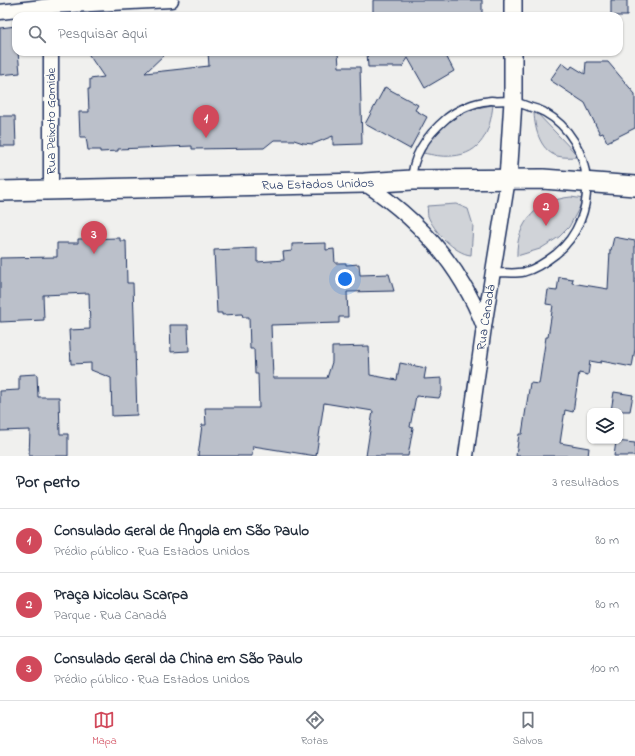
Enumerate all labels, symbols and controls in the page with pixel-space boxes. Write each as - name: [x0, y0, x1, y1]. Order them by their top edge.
- search box: [12, 12, 623, 56]
- icon: search: [26, 23, 48, 45]
- text: Pesquisar aqui: [58, 23, 147, 45]
- street label: Rua Peixoto Gomide: [42, 67, 61, 174]
- pin: 1: [193, 105, 219, 138]
- street label: Rua Estados Unidos: [262, 173, 375, 195]
- pin: 2: [533, 193, 559, 226]
- pin: 3: [81, 221, 107, 254]
- your location: [335, 269, 355, 289]
- street label: Rua Canadá: [471, 283, 500, 352]
- map controls: [587, 408, 623, 444]
- button: layers: [587, 408, 623, 444]
- text: Por perto: [16, 470, 80, 495]
- text: 3 resultados: [552, 473, 619, 492]
- text: Consulado Geral de Angola em São Paulo: [54, 520, 309, 542]
- text: 1: [27, 531, 31, 550]
- text: 80 m: [595, 531, 619, 550]
- text: Prédio público · Rua Estados Unidos: [54, 542, 250, 561]
- text: Praça Nicolau Scarpa: [54, 584, 188, 606]
- text: 2: [26, 595, 32, 614]
- text: 80 m: [595, 595, 619, 614]
- text: Parque · Rua Canadá: [54, 606, 166, 625]
- text: Consulado Geral da China em São Paulo: [54, 648, 303, 670]
- text: 3: [26, 659, 32, 678]
- text: 100 m: [590, 659, 619, 678]
- text: Prédio público · Rua Estados Unidos: [54, 670, 250, 689]
- tab: Mapa: [92, 709, 117, 749]
- tab: Rotas: [301, 709, 328, 749]
- tab: Salvos: [512, 709, 543, 749]

